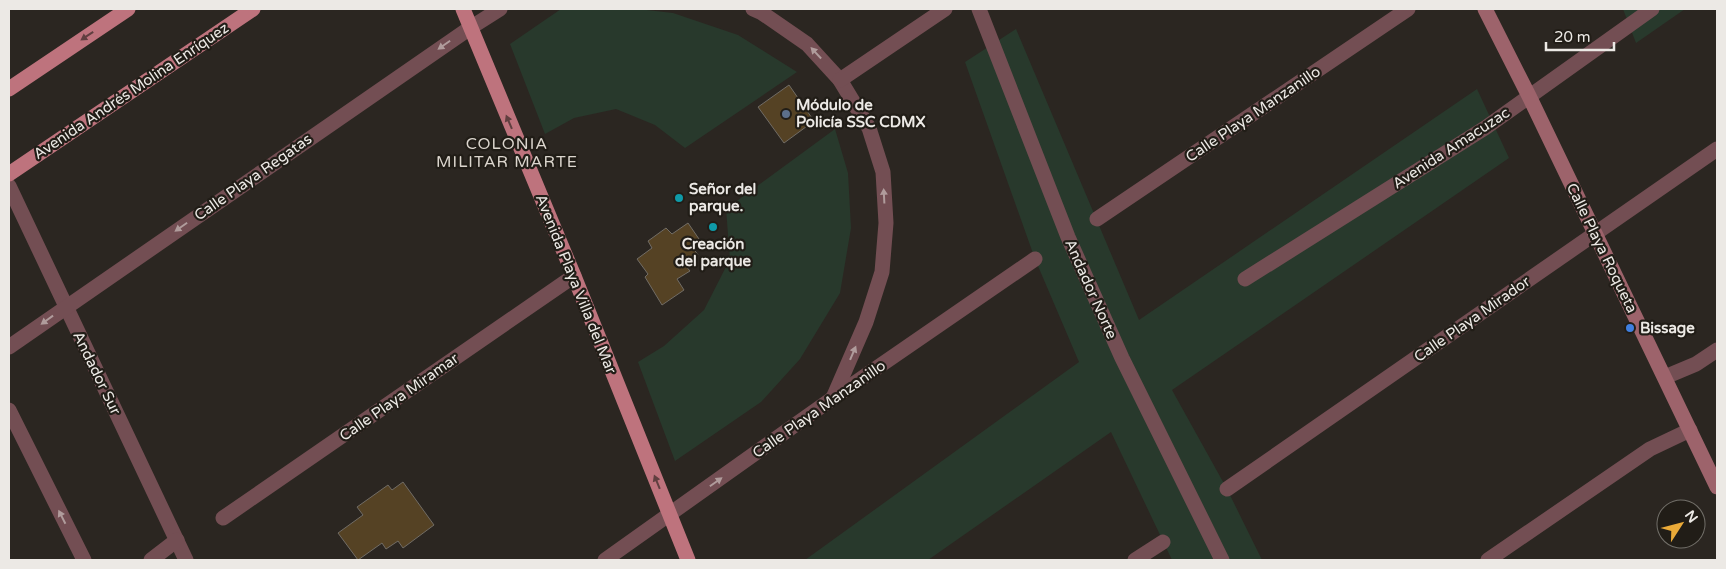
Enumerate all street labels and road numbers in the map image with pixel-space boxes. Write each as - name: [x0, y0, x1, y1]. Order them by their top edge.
- street label: Avenida Andrés Molina Enríquez: [30, 19, 232, 163]
- street label: Calle Playa Manzanillo: [1182, 62, 1324, 166]
- street label: Avenida Amacuzac: [1389, 103, 1513, 193]
- street label: Calle Playa Regatas: [191, 130, 315, 224]
- street label: Calle Playa Roqueta: [1563, 180, 1641, 316]
- street label: Avenida Playa Villa del Mar: [532, 192, 620, 377]
- street label: Andador Norte: [1061, 236, 1121, 342]
- street label: Calle Playa Mirador: [1410, 272, 1534, 366]
- street label: Andador Sur: [69, 328, 125, 418]
- street label: Calle Playa Miramar: [336, 349, 462, 445]
- street label: Calle Playa Manzanillo: [749, 356, 889, 462]

